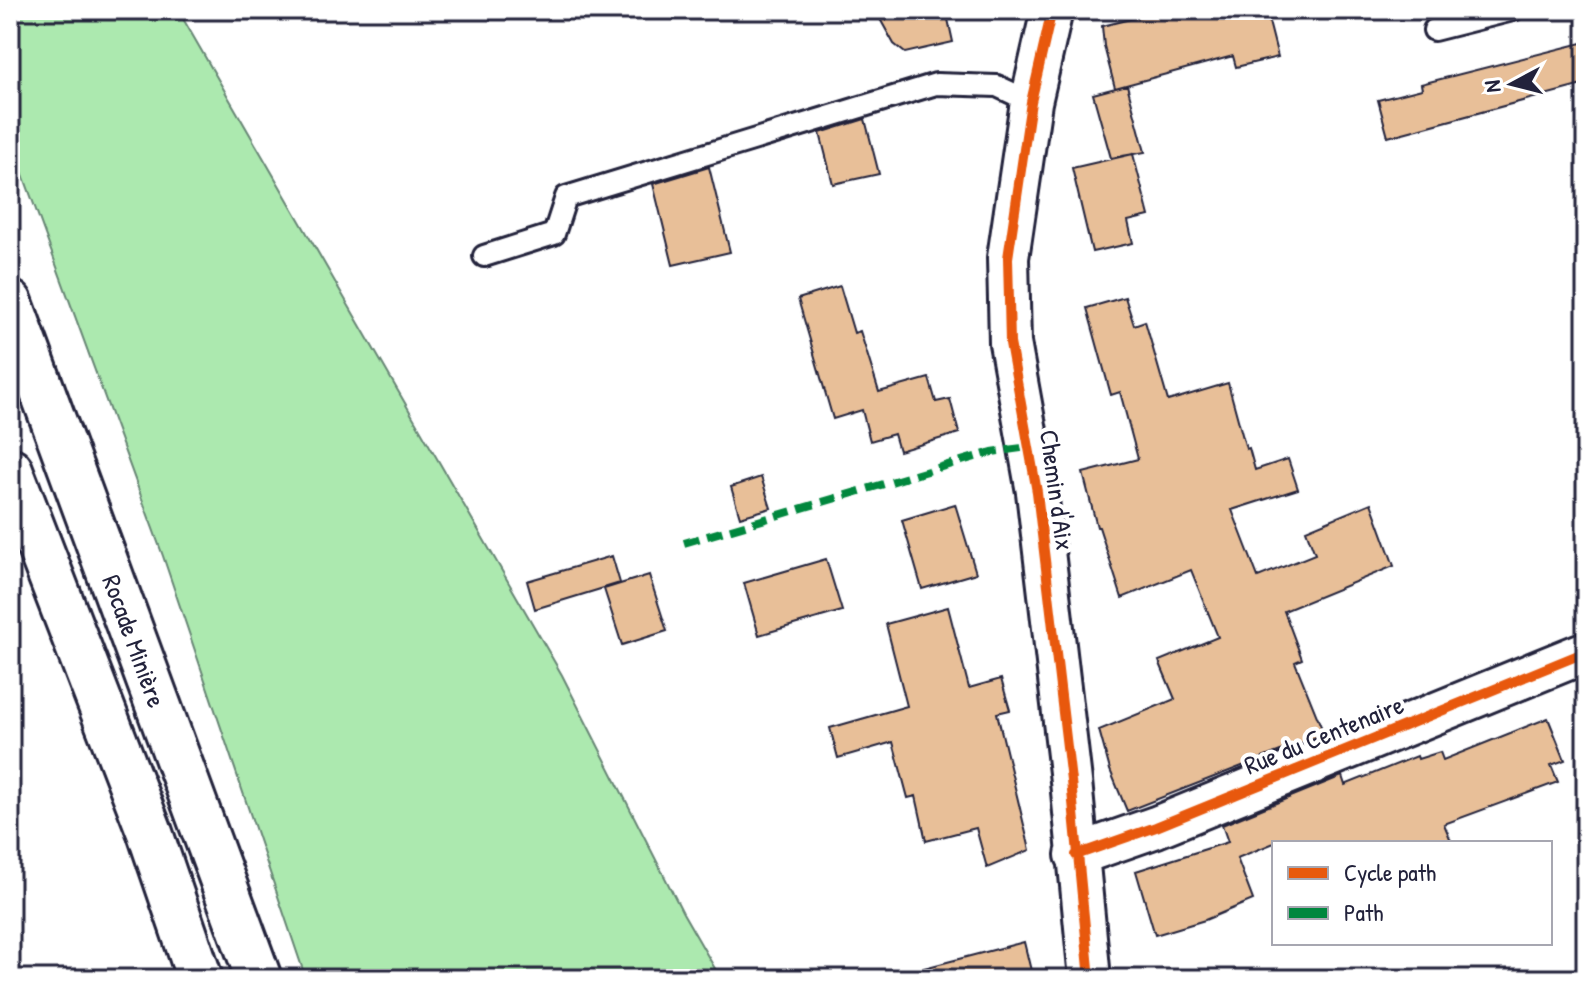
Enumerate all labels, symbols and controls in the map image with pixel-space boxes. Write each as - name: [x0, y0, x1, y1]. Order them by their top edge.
- north arrow: [1472, 44, 1552, 124]
- text: N: [1477, 79, 1508, 94]
- street label: Chemin d'Aix: [1032, 427, 1083, 552]
- street label: Rocade Minière: [94, 570, 175, 712]
- street label: Rue du Centenaire: [1239, 687, 1409, 782]
- legend: [1272, 841, 1552, 945]
- text: Cycle path: [1344, 856, 1436, 888]
- text: Path: [1344, 896, 1383, 928]

